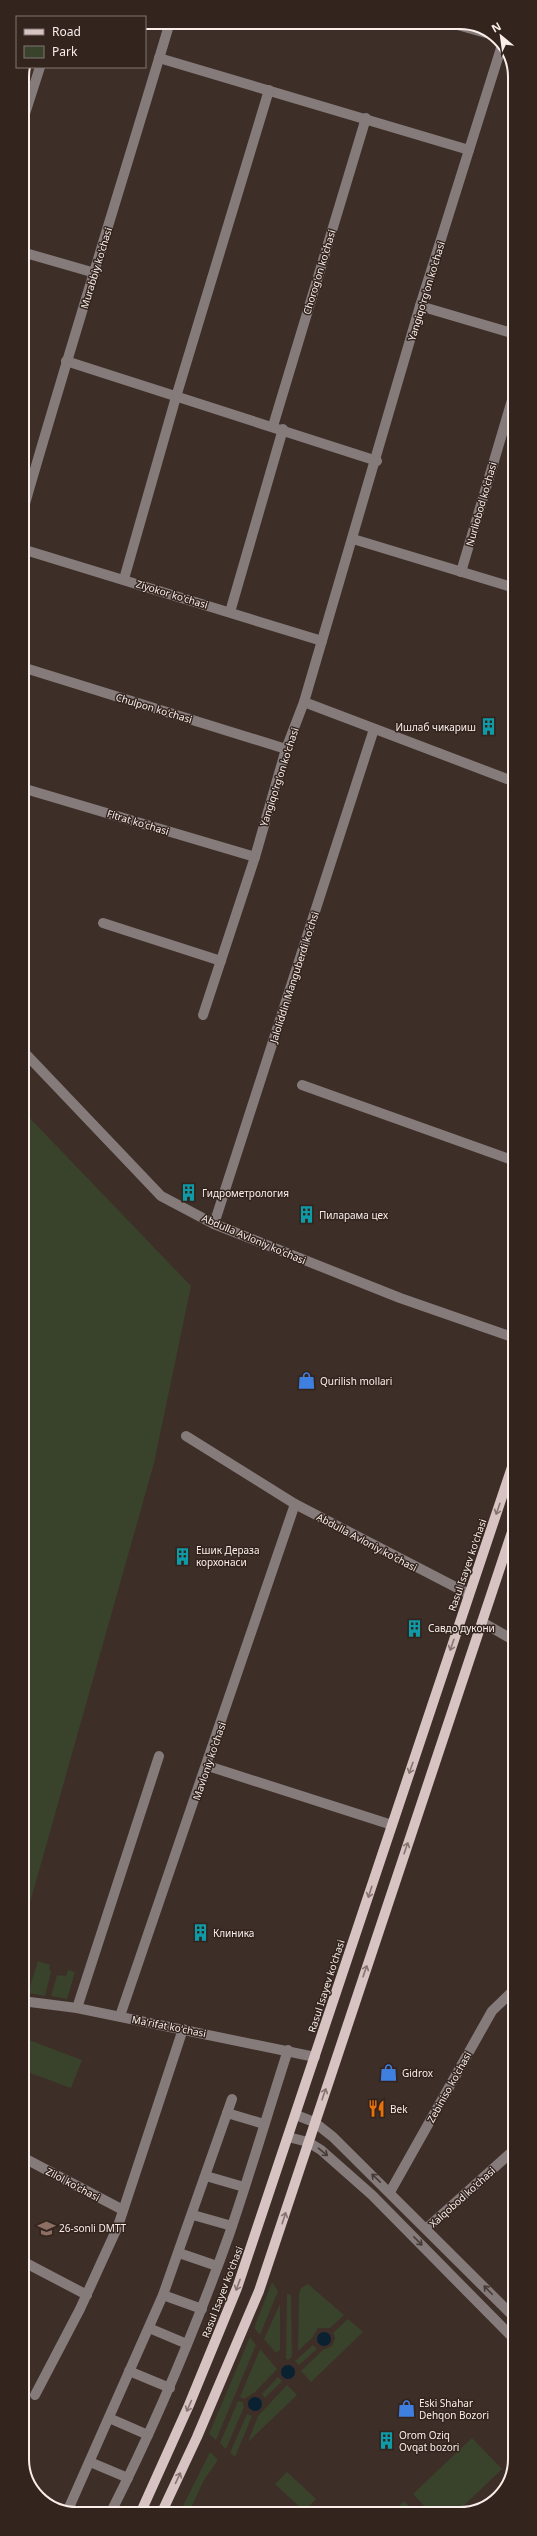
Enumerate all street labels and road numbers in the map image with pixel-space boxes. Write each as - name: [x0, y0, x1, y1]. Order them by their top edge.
- street label: Murabbiy ko'chasi: [77, 226, 115, 310]
- street label: Chorog'on ko'chasi: [299, 228, 339, 316]
- street label: Yangiqo'rg'on ko'chasi: [404, 240, 448, 342]
- street label: Nurliobod ko'chasi: [462, 460, 500, 548]
- street label: Ziyokor ko'chasi: [134, 576, 210, 612]
- street label: Chulpon ko'chasi: [114, 690, 194, 726]
- street label: Yangiqo'rg'on ko'chasi: [256, 726, 302, 828]
- street label: Fitrat ko'chasi: [105, 806, 171, 838]
- street label: Jaloliddin Manguberdi ko'chsi: [266, 910, 322, 1045]
- street label: Abdulla Avloniy ko'chasi: [200, 1211, 308, 1267]
- street label: Abdulla Avloniy ko'chasi: [314, 1510, 420, 1574]
- street label: Rasul Isayev ko'chasi: [445, 1517, 489, 1613]
- street label: Mavloniy ko'chasi: [189, 1720, 229, 1802]
- street label: Rasul Isayev ko'chasi: [304, 1938, 348, 2034]
- street label: Ma'rifat ko'chasi: [131, 2012, 207, 2040]
- street label: Zebiniso ko'chasi: [424, 2049, 474, 2125]
- street label: Zilol ko'chasi: [44, 2164, 102, 2204]
- street label: Xalqobod ko'chasi: [426, 2164, 498, 2230]
- street label: Rasul Isayev ko'chasi: [198, 2244, 246, 2340]

